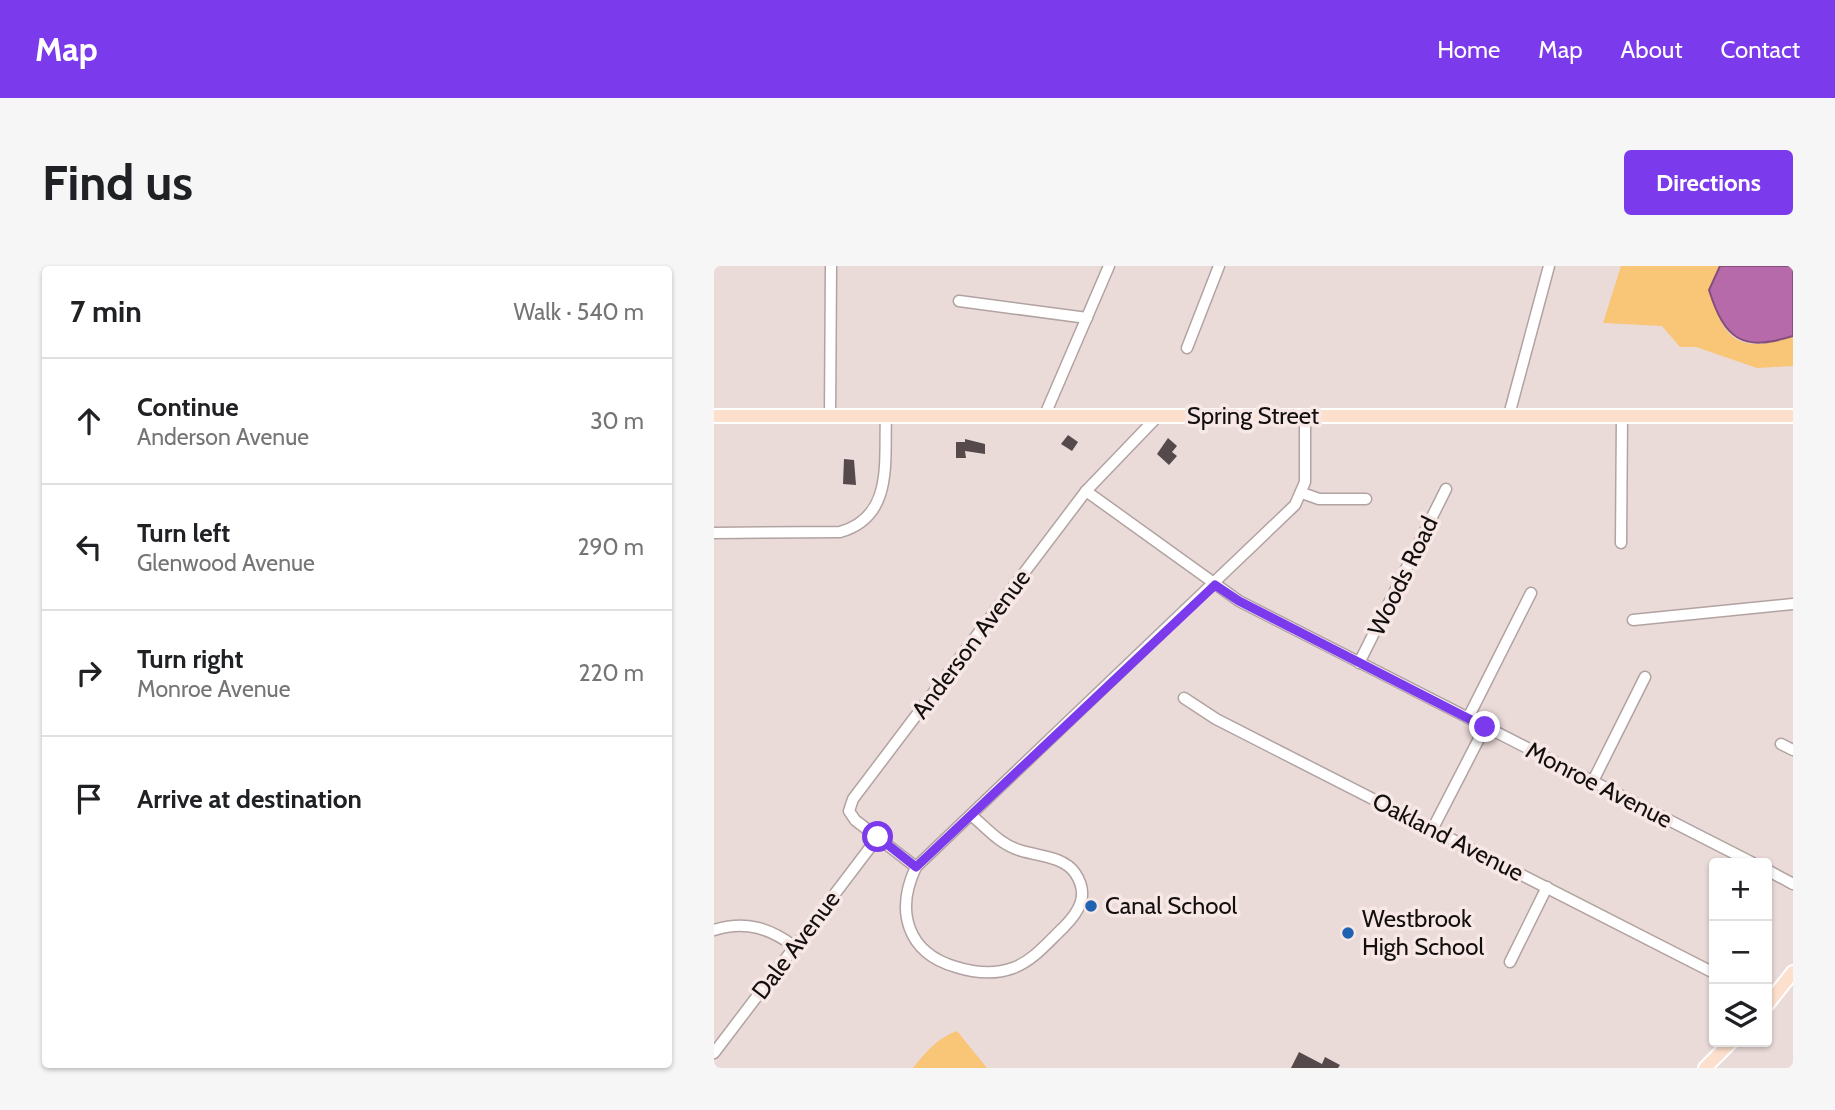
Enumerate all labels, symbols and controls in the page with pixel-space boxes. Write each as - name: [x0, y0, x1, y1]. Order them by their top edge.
- text: Map: [35, 29, 98, 69]
- text: Home: [1437, 35, 1500, 64]
- text: Map: [1538, 35, 1583, 64]
- text: About: [1621, 35, 1683, 64]
- text: Contact: [1721, 35, 1800, 64]
- button: Directions: [1624, 150, 1793, 215]
- text: Find us: [42, 153, 193, 212]
- text: 7 min: [70, 293, 142, 330]
- text: Walk · 540 m: [513, 298, 644, 326]
- text: Continue: [137, 391, 239, 423]
- street label: Spring Street: [1187, 401, 1319, 430]
- icon: ahead: [70, 402, 108, 440]
- text: 30 m: [590, 407, 644, 435]
- text: Anderson Avenue: [137, 423, 309, 451]
- street label: Woods Road: [1361, 512, 1444, 640]
- text: Turn left: [137, 517, 230, 549]
- icon: left: [70, 528, 108, 566]
- text: 290 m: [577, 533, 644, 561]
- text: Glenwood Avenue: [137, 549, 315, 577]
- street label: Anderson Avenue: [905, 563, 1036, 724]
- text: Turn right: [137, 643, 243, 675]
- icon: right: [70, 654, 108, 692]
- text: 220 m: [578, 659, 644, 687]
- text: Monroe Avenue: [137, 675, 290, 703]
- route end: [1469, 711, 1500, 742]
- street label: Monroe Avenue: [1521, 735, 1677, 834]
- icon: arrive: [70, 780, 108, 818]
- text: Arrive at destination: [137, 783, 362, 815]
- street label: Oakland Avenue: [1368, 786, 1529, 887]
- route start: [862, 821, 893, 852]
- map controls: [1709, 858, 1772, 1047]
- button: +: [1709, 858, 1772, 921]
- street label: Dale Avenue: [745, 885, 846, 1005]
- place label: Canal School: [1105, 891, 1238, 920]
- marker: Canal School: [1083, 898, 1099, 914]
- place label: Westbrook High School: [1362, 904, 1484, 961]
- button: −: [1709, 921, 1772, 984]
- marker: Westbrook High School: [1340, 925, 1356, 941]
- button: layers: [1709, 984, 1772, 1047]

